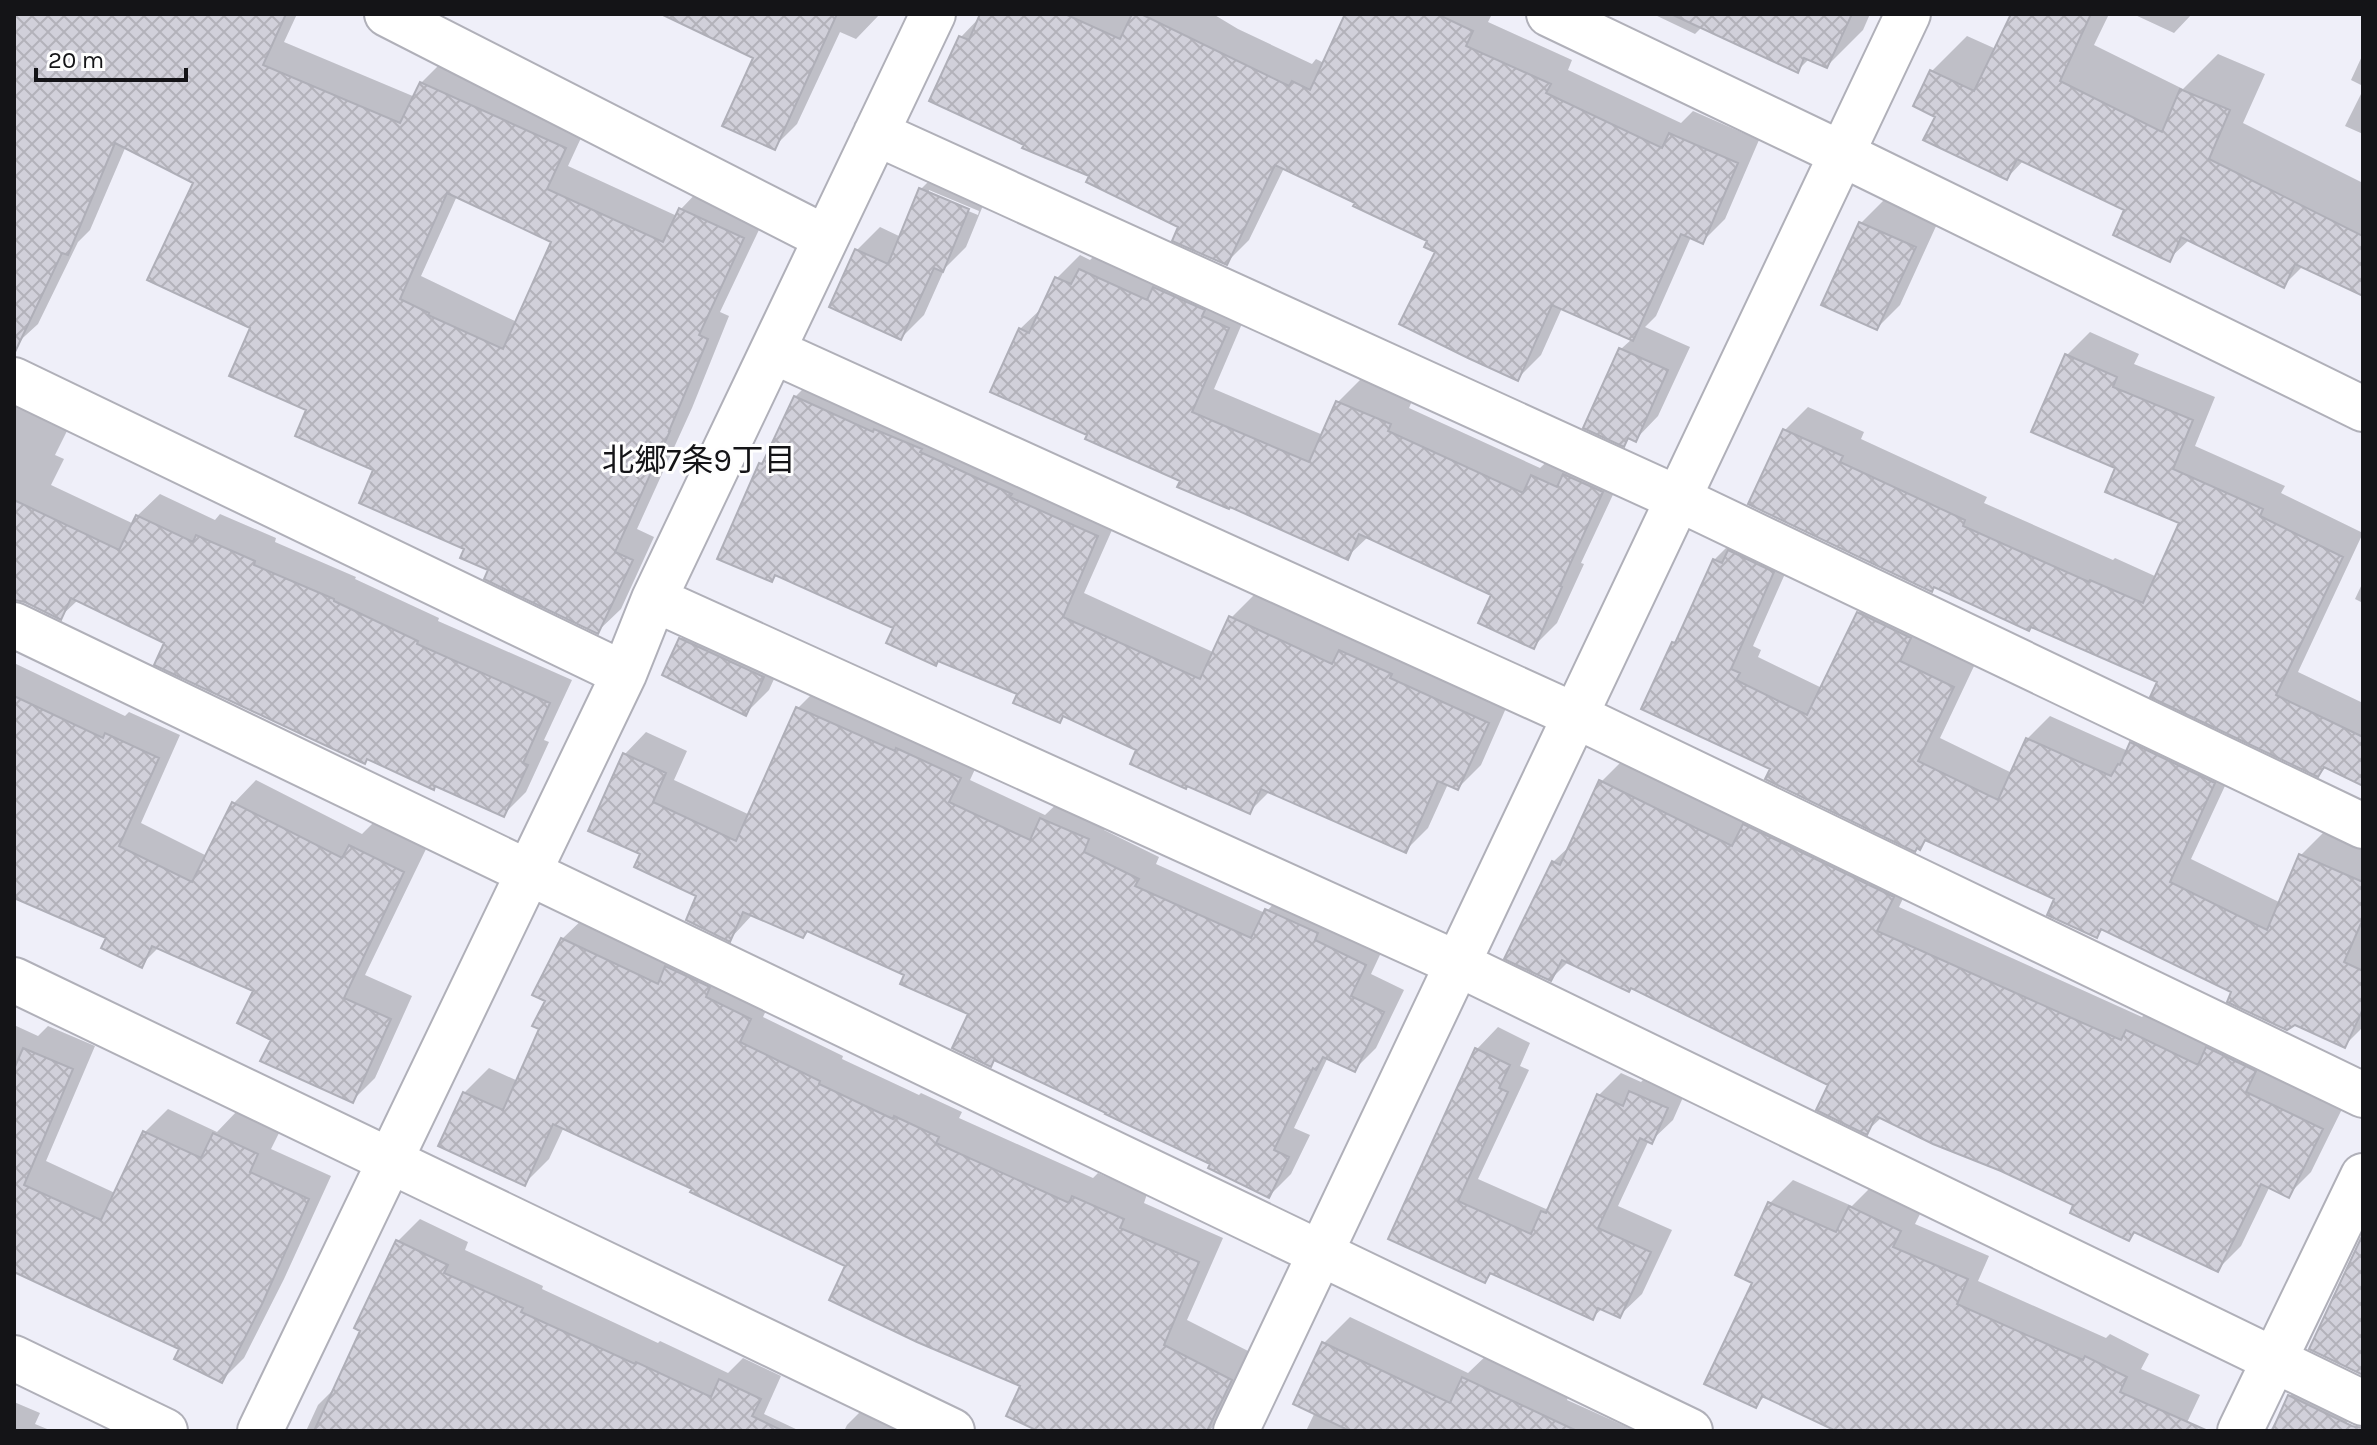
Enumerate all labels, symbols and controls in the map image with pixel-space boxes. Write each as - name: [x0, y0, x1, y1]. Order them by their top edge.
- scale bar: [36, 32, 186, 82]
- text: 20 m: [48, 46, 104, 74]
- district label: 北郷7条9丁目: [602, 442, 796, 479]

